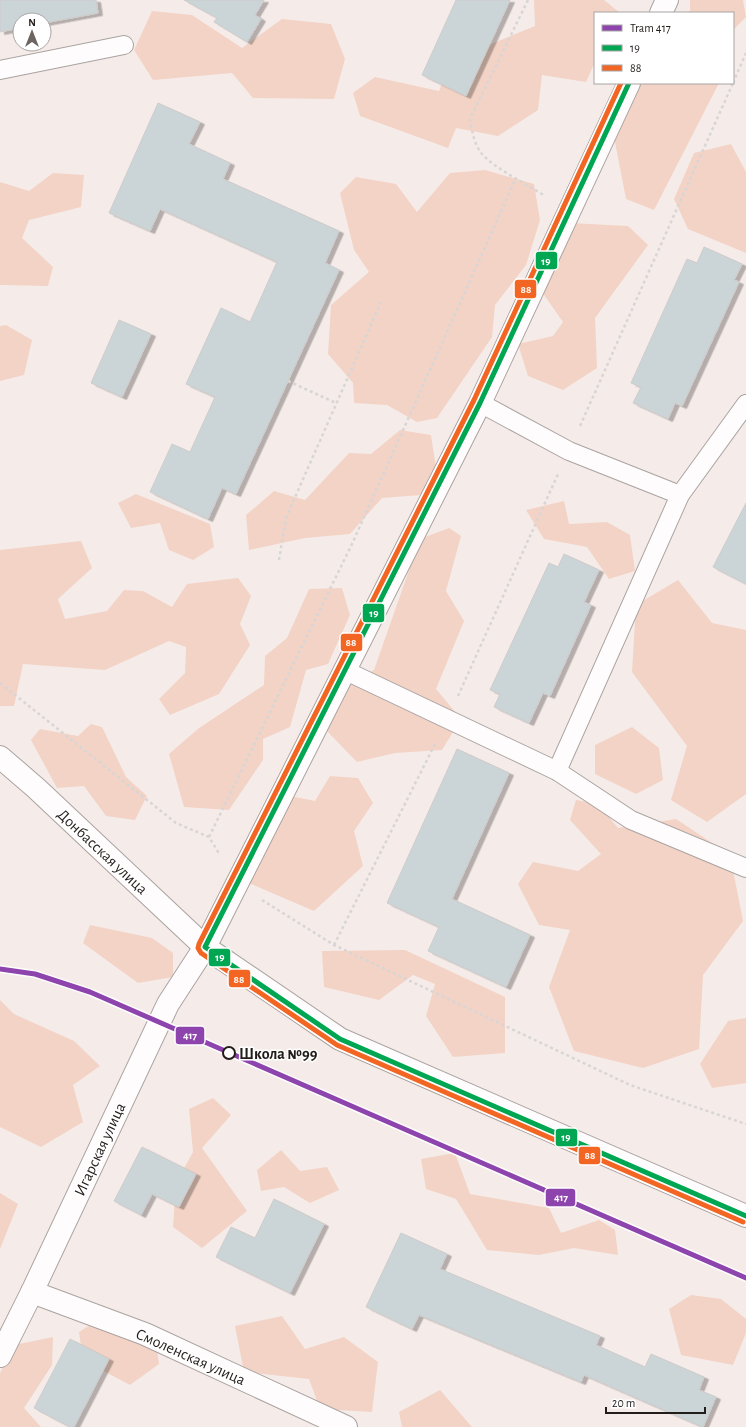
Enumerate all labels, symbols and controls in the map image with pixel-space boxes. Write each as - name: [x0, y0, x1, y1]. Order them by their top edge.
- north arrow: [12, 12, 52, 52]
- legend: [594, 12, 734, 84]
- text: N: [28, 17, 36, 28]
- text: Tram 417: [630, 22, 671, 34]
- text: 19: [630, 42, 640, 54]
- text: 88: [630, 62, 642, 74]
- line badge: 19: [535, 251, 558, 270]
- text: 19: [541, 256, 551, 267]
- line badge: 88: [514, 279, 537, 299]
- text: 88: [521, 284, 531, 295]
- line badge: 19: [362, 603, 385, 623]
- text: 19: [369, 608, 379, 619]
- line badge: 88: [340, 633, 363, 652]
- text: 88: [346, 637, 356, 648]
- street label: Донбасская улица: [53, 806, 150, 898]
- line badge: 19: [208, 948, 231, 967]
- text: 19: [215, 952, 225, 963]
- line badge: 88: [228, 969, 251, 988]
- text: 88: [234, 974, 244, 985]
- line badge: 417: [175, 1026, 205, 1045]
- text: 417: [183, 1030, 197, 1041]
- marker: Школа №99: [222, 1046, 236, 1060]
- place label: Школа №99: [239, 1046, 318, 1062]
- street label: Игарская улица: [71, 1100, 129, 1199]
- line badge: 19: [555, 1128, 578, 1147]
- text: 19: [561, 1132, 571, 1143]
- line badge: 88: [578, 1146, 601, 1165]
- text: 88: [585, 1150, 595, 1161]
- line badge: 417: [545, 1188, 576, 1207]
- text: 417: [554, 1192, 568, 1203]
- street label: Смоленская улица: [133, 1326, 248, 1389]
- scale bar: [606, 1389, 705, 1415]
- text: 20 m: [612, 1397, 635, 1409]

